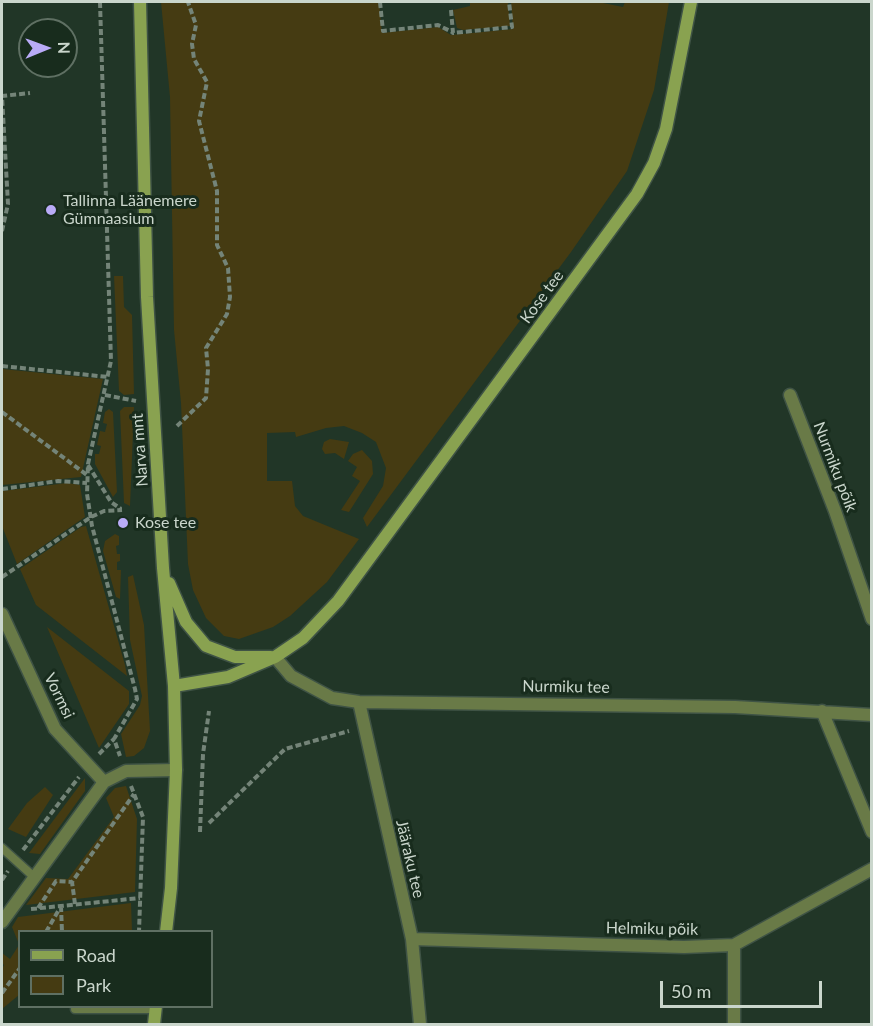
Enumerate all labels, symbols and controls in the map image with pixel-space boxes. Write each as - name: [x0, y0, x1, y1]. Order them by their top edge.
- north arrow: [18, 18, 78, 78]
- text: N: [55, 41, 74, 54]
- place label: Tallinna Läänemere Gümnaasium: [63, 191, 197, 229]
- marker: Tallinna Läänemere Gümnaasium: [44, 203, 58, 217]
- street label: Kose tee: [516, 267, 568, 327]
- street label: Narva mnt: [128, 413, 152, 487]
- street label: Nurmiku põik: [809, 419, 861, 515]
- place label: Kose tee: [135, 513, 196, 533]
- marker: Kose tee: [116, 516, 130, 530]
- street label: Vormsi: [40, 670, 78, 722]
- street label: Nurmiku tee: [522, 677, 610, 697]
- street label: Jääraku tee: [392, 818, 428, 900]
- street label: Helmiku põik: [606, 919, 698, 939]
- legend: [18, 930, 213, 1008]
- text: Road: [76, 944, 116, 966]
- scale bar: [663, 969, 825, 1007]
- text: Park: [76, 974, 111, 996]
- text: 50 m: [671, 980, 711, 1002]

